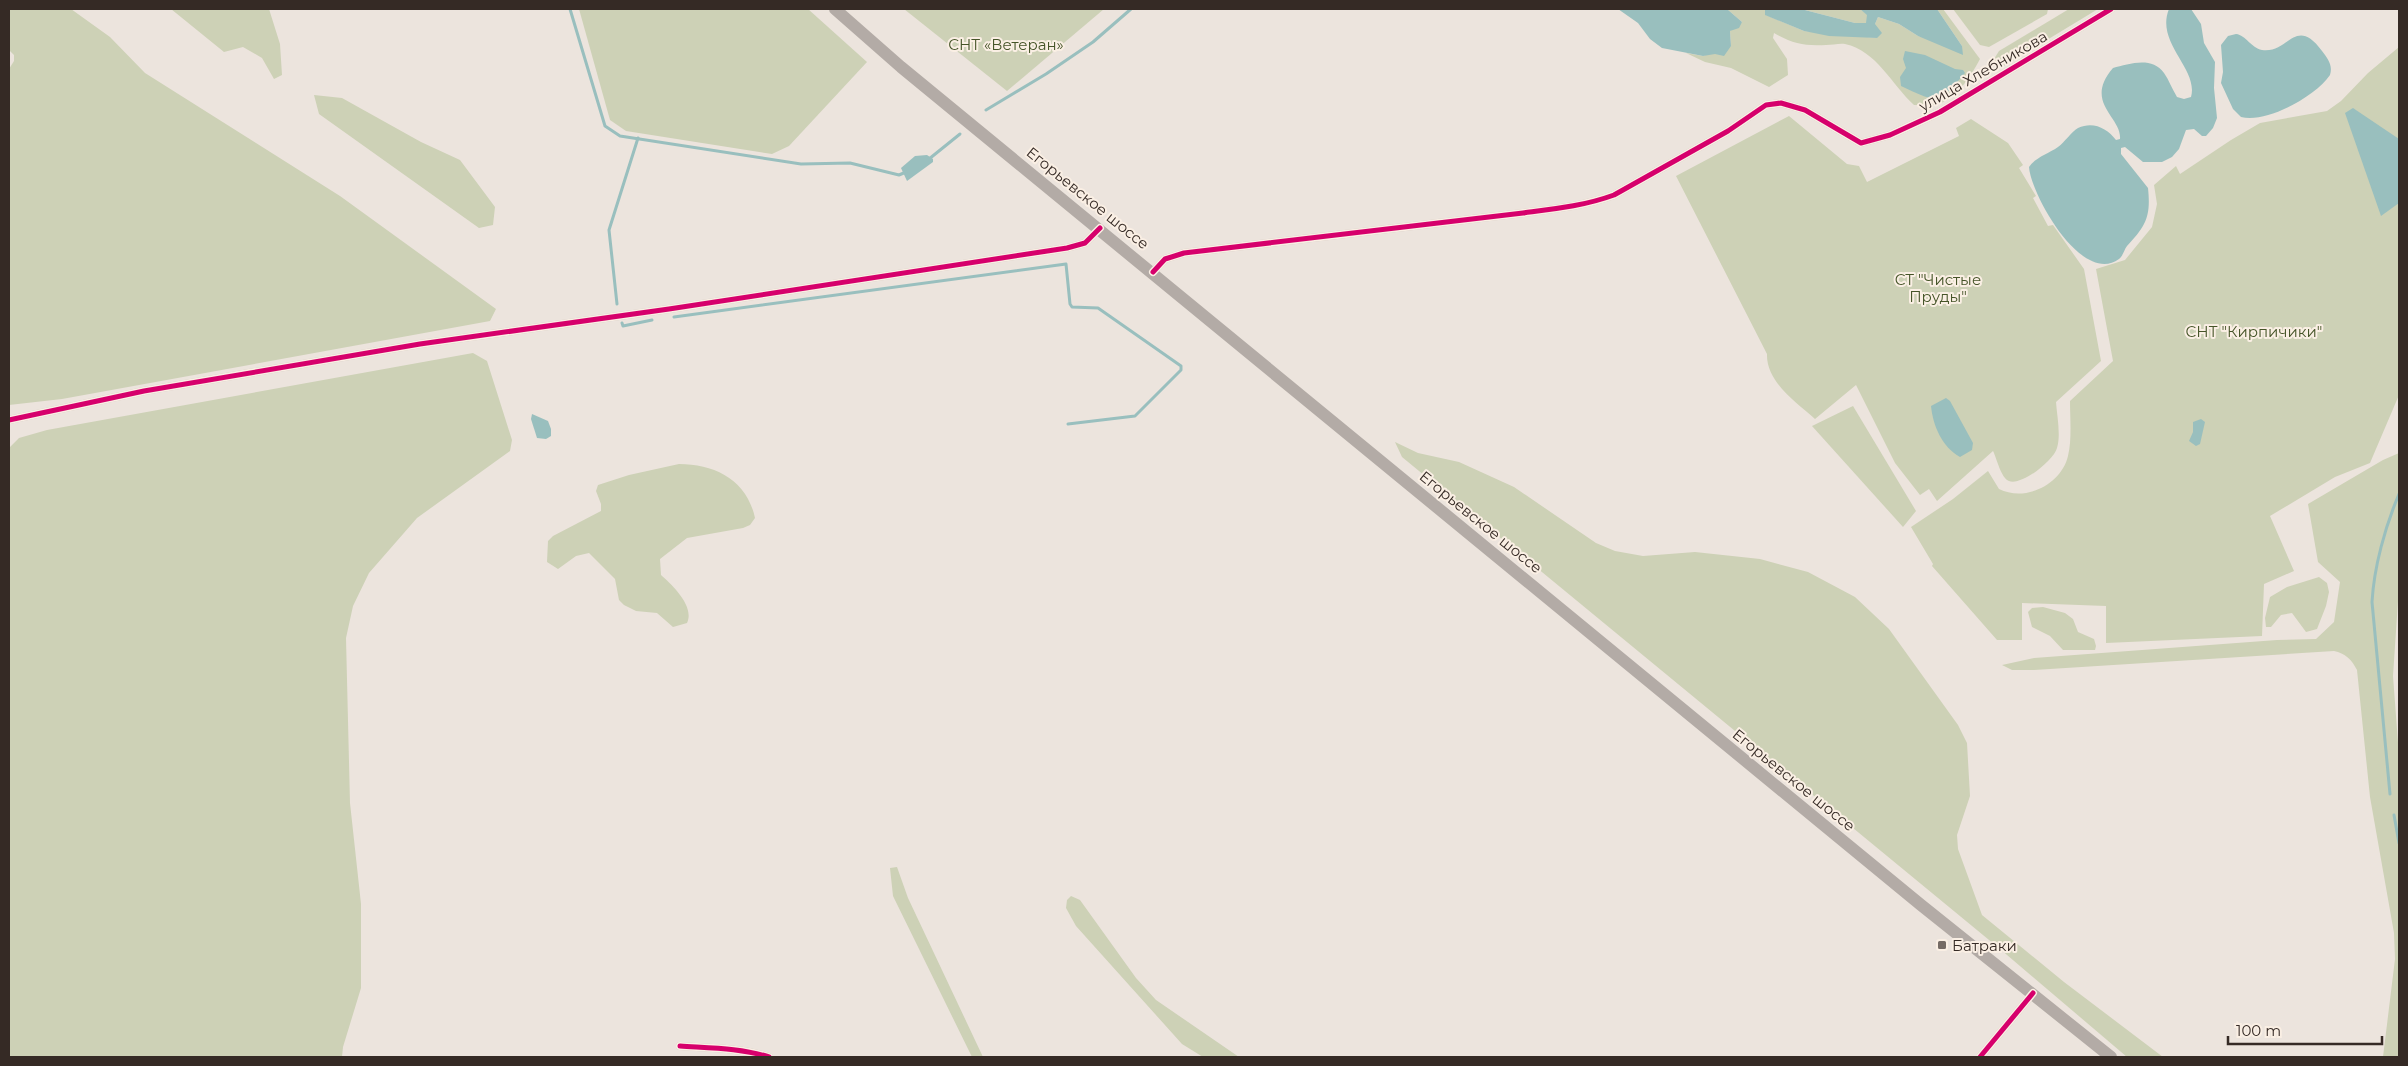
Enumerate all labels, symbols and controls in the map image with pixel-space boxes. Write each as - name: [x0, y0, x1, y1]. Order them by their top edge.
- street label: улица Хлебникова: [1914, 26, 2051, 116]
- park label: СНТ «Ветеран»: [948, 35, 1064, 54]
- street label: Егорьевское шоссе: [1023, 143, 1153, 253]
- park label: СТ "Чистые Пруды": [1895, 270, 1981, 306]
- park label: СНТ "Кирпичики": [2186, 322, 2322, 341]
- street label: Егорьевское шоссе: [1416, 467, 1546, 577]
- street label: Егорьевское шоссе: [1729, 725, 1859, 835]
- place label: Батраки: [1952, 936, 2017, 955]
- marker: Батраки: [1936, 939, 1948, 951]
- scale bar: [2228, 1014, 2382, 1046]
- text: 100 m: [2236, 1021, 2281, 1040]

